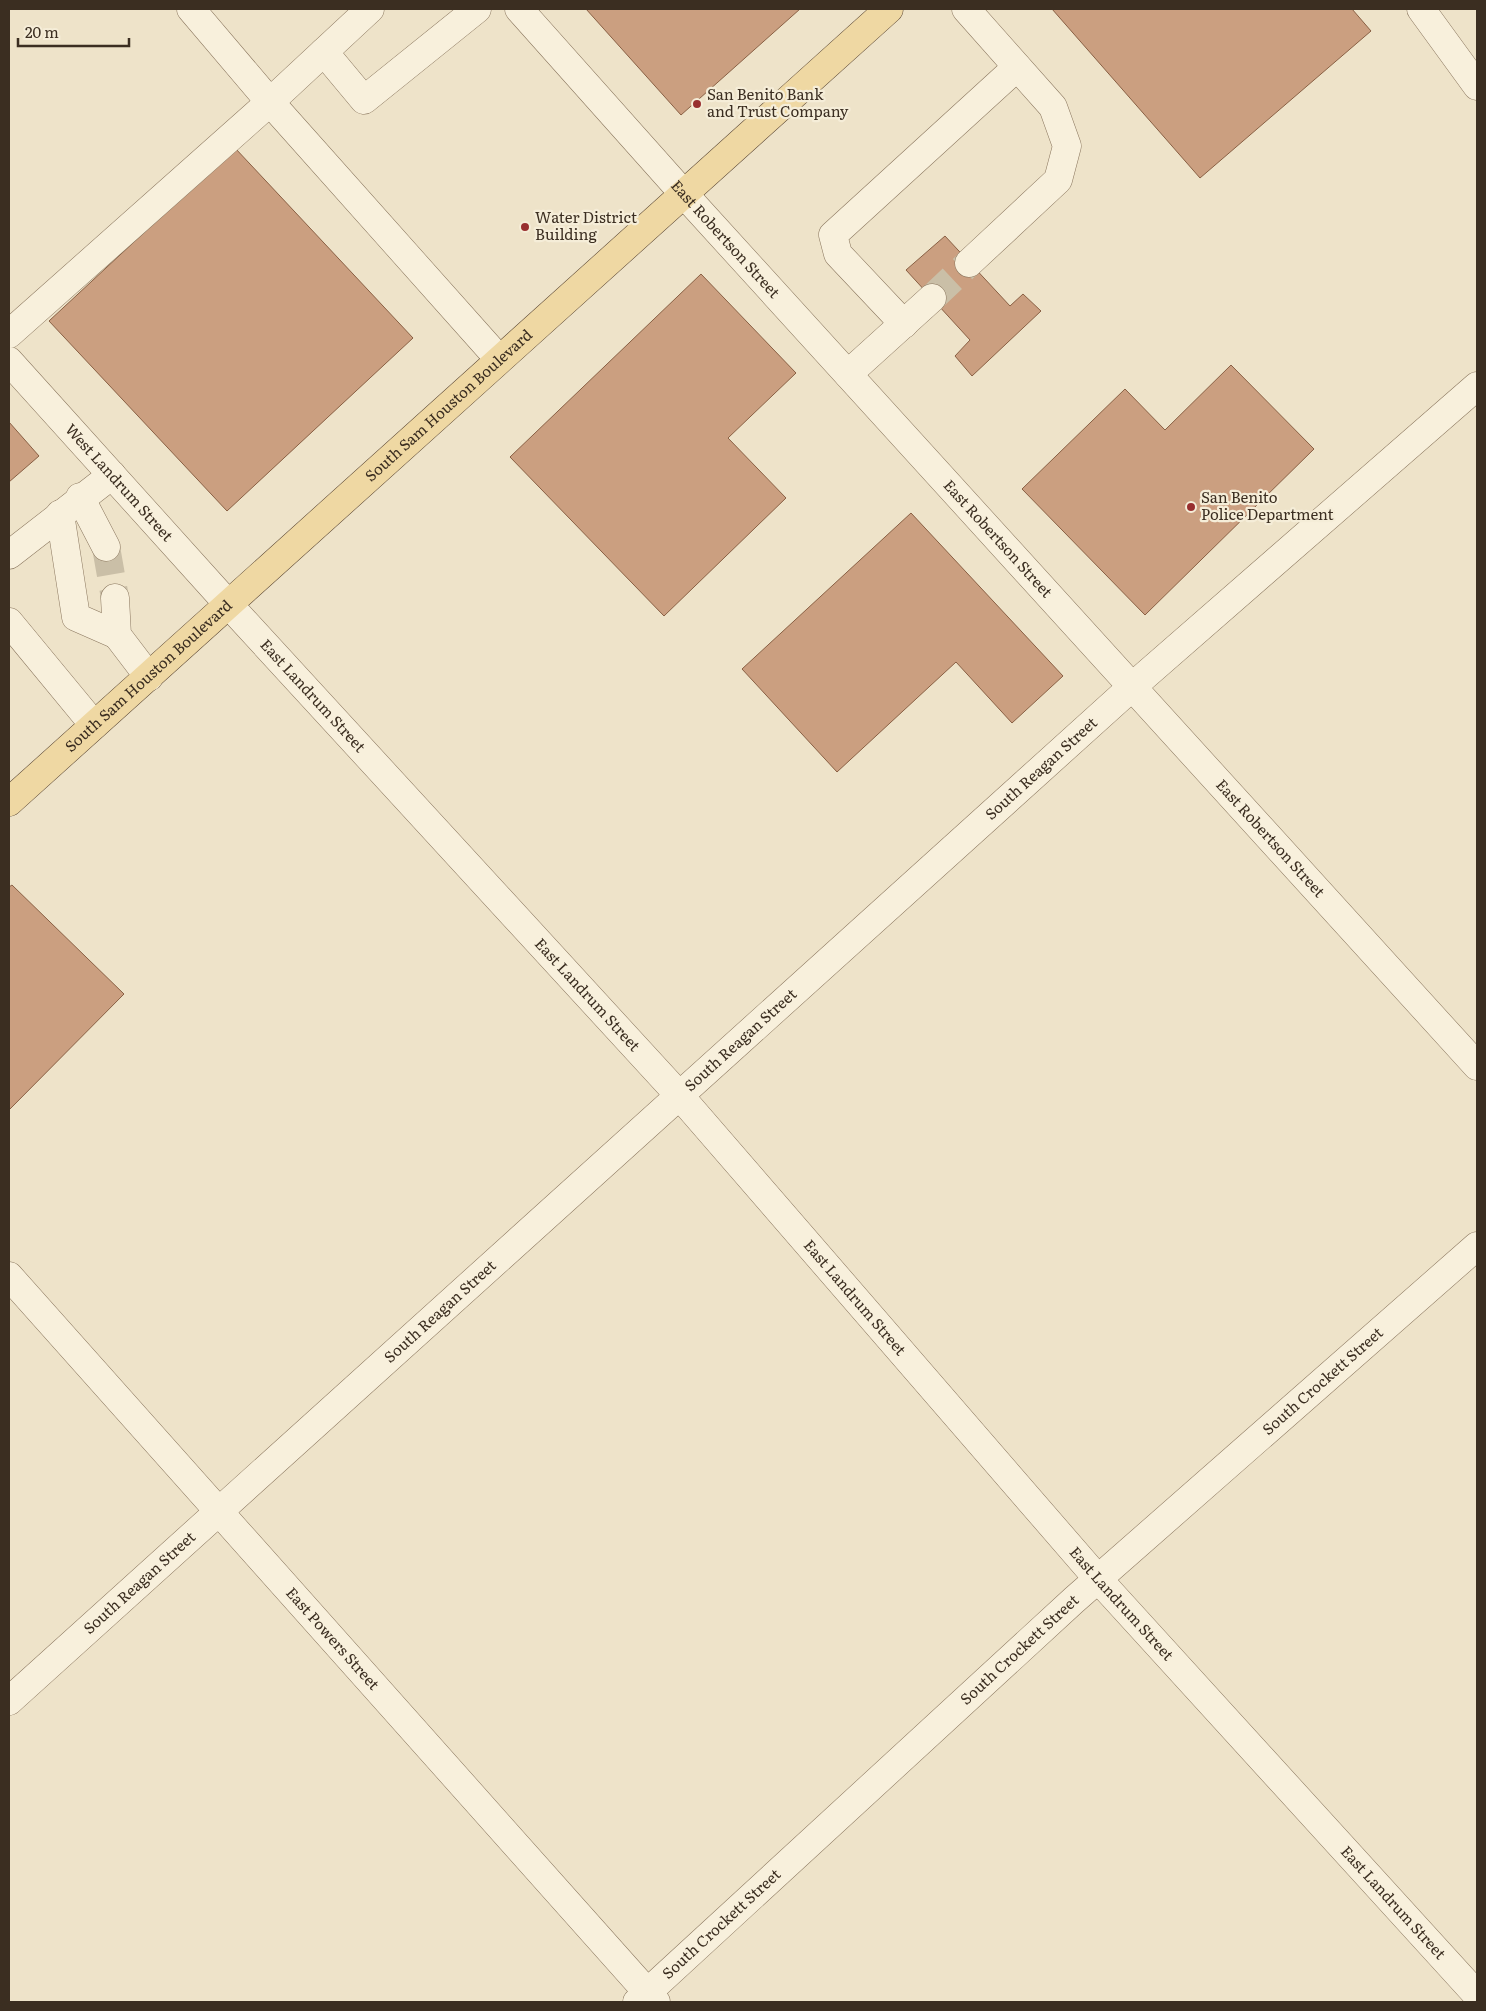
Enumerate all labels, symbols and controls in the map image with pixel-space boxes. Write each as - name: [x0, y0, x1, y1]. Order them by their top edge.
- scale bar: [18, 15, 129, 47]
- text: 20 m: [25, 20, 59, 43]
- place label: San Benito Bank and Trust Company: [707, 82, 849, 122]
- marker: San Benito Bank and Trust Company: [691, 98, 703, 110]
- street label: East Robertson Street: [666, 174, 786, 303]
- place label: Water District Building: [535, 205, 637, 245]
- marker: Water District Building: [519, 221, 531, 233]
- street label: South Sam Houston Boulevard: [359, 323, 537, 486]
- street label: West Landrum Street: [61, 418, 179, 546]
- street label: East Robertson Street: [939, 474, 1059, 602]
- place label: San Benito Police Department: [1201, 485, 1334, 525]
- marker: San Benito Police Department: [1185, 501, 1197, 513]
- street label: South Sam Houston Boulevard: [59, 593, 236, 757]
- street label: East Landrum Street: [255, 633, 372, 757]
- street label: South Reagan Street: [979, 711, 1102, 824]
- street label: East Robertson Street: [1211, 773, 1331, 902]
- street label: East Landrum Street: [530, 932, 646, 1056]
- street label: South Reagan Street: [679, 982, 801, 1096]
- street label: East Landrum Street: [799, 1234, 912, 1360]
- street label: South Reagan Street: [378, 1254, 500, 1367]
- street label: South Crockett Street: [1256, 1321, 1387, 1440]
- street label: South Reagan Street: [77, 1525, 200, 1639]
- street label: East Landrum Street: [1065, 1541, 1180, 1665]
- street label: East Powers Street: [281, 1581, 386, 1694]
- street label: South Crockett Street: [954, 1588, 1083, 1709]
- street label: East Landrum Street: [1336, 1840, 1452, 1964]
- street label: South Crockett Street: [656, 1862, 785, 1984]

